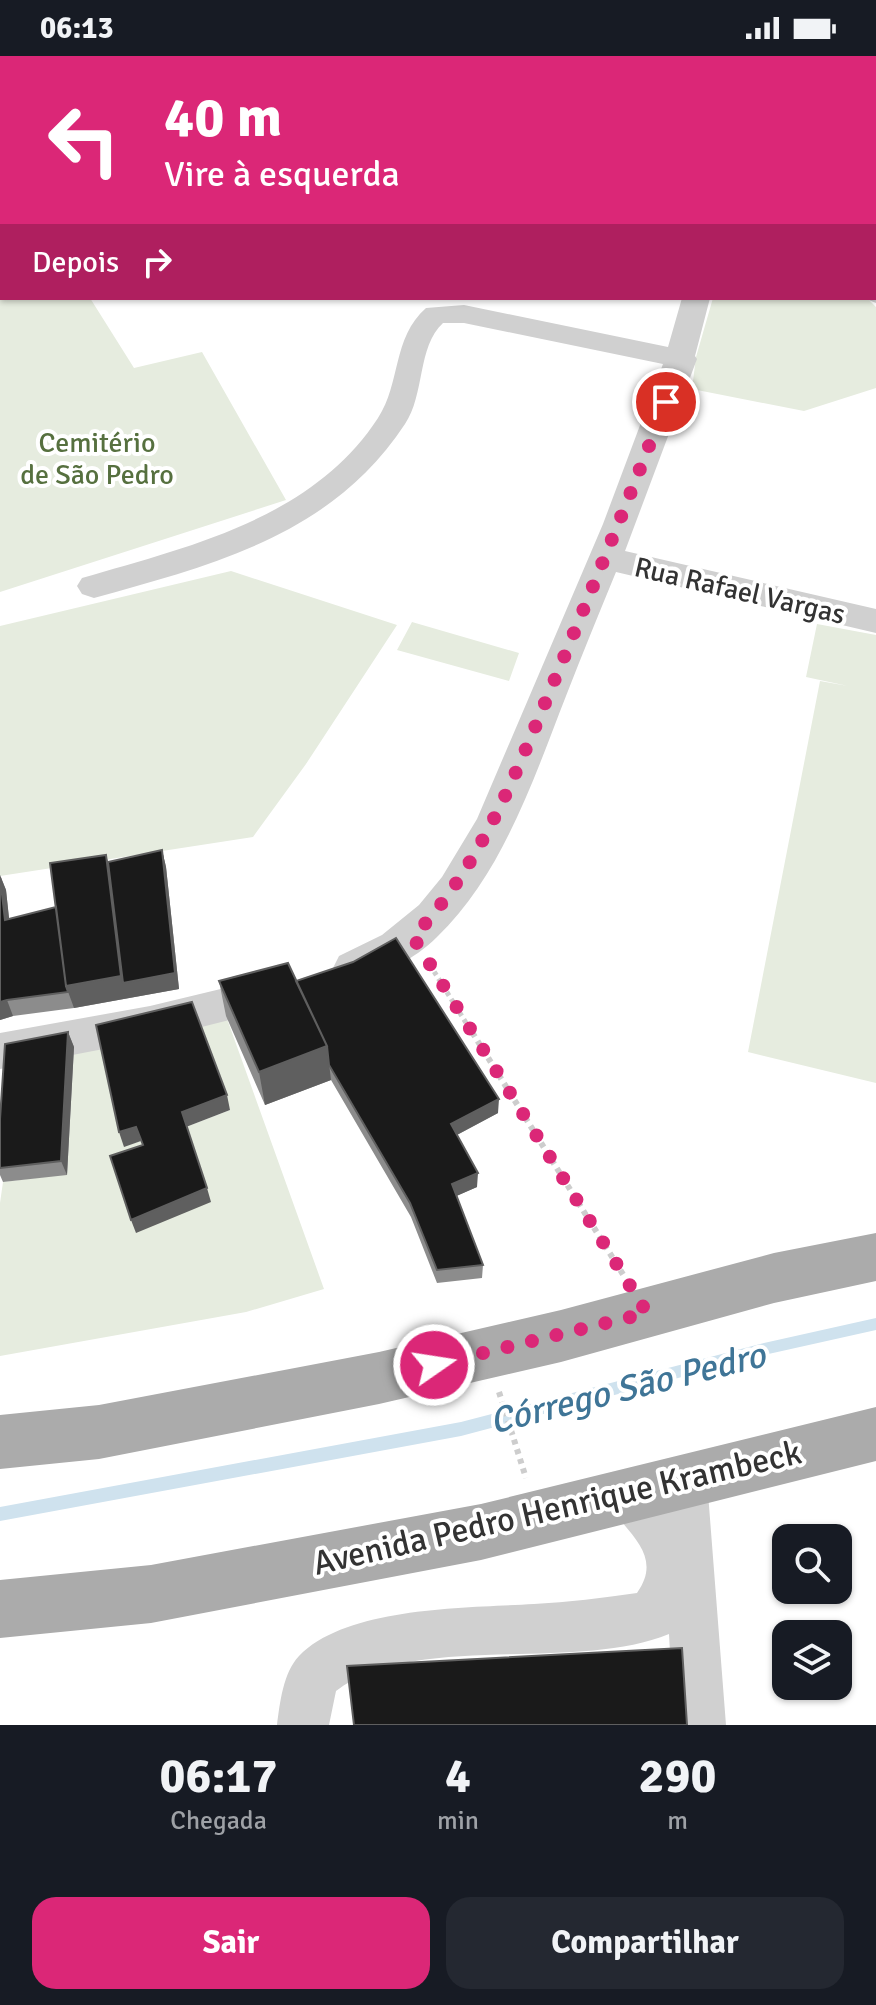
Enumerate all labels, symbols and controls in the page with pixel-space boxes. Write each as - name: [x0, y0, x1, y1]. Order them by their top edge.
- text: 06:13: [40, 10, 114, 47]
- text: 40 m: [164, 83, 282, 152]
- icon: left: [32, 88, 136, 192]
- text: Vire à esquerda: [164, 152, 400, 197]
- icon: right: [135, 240, 179, 284]
- text: Depois: [32, 244, 119, 281]
- pin: [632, 368, 700, 436]
- icon: arrive: [644, 380, 688, 424]
- park label: Cemitério de São Pedro: [20, 426, 174, 492]
- street label: Rua Rafael Vargas: [631, 550, 848, 632]
- position arrow: [392, 1323, 476, 1407]
- water label: Córrego São Pedro: [485, 1332, 772, 1444]
- street label: Avenida Pedro Henrique Krambeck: [309, 1431, 805, 1585]
- map controls: [772, 1524, 852, 1700]
- button: search: [772, 1524, 852, 1604]
- button: layers: [772, 1620, 852, 1700]
- text: 06:17: [160, 1747, 277, 1806]
- text: 4: [445, 1747, 471, 1806]
- text: 290: [639, 1747, 716, 1806]
- text: Chegada: [170, 1805, 267, 1837]
- text: min: [437, 1805, 479, 1837]
- text: m: [667, 1805, 688, 1837]
- button: Sair: [32, 1897, 430, 1989]
- button: Compartilhar: [446, 1897, 844, 1989]

